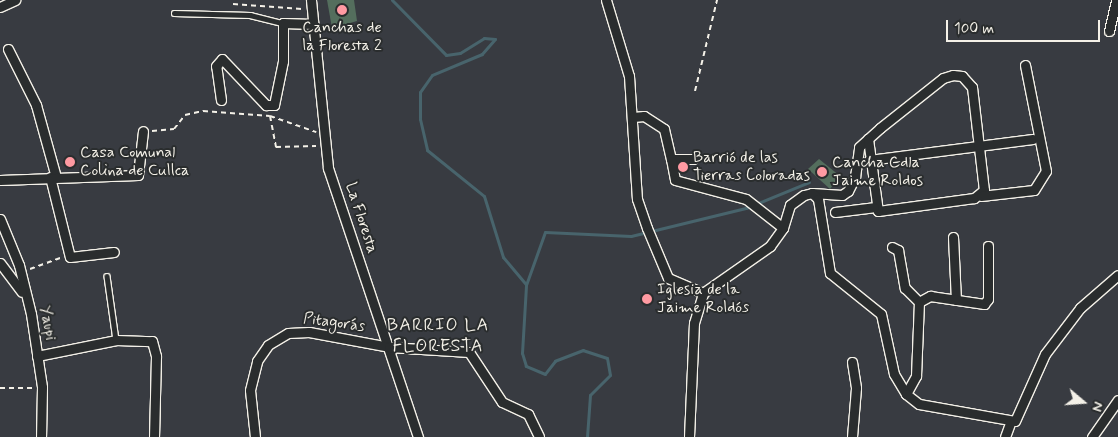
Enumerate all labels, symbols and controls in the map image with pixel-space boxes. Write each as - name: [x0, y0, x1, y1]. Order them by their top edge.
- marker: Canchas de la Floresta 2: [336, 4, 348, 16]
- scale bar: [948, 10, 1102, 42]
- place label: Canchas de la Floresta 2: [301, 18, 383, 56]
- text: 100 m: [954, 19, 994, 39]
- place label: Casa Comunal Colina de Cullca: [80, 143, 188, 181]
- place label: Barrió de las Tierras Coloradas: [693, 148, 813, 186]
- place label: Cancha Cdla Jaime Roldos: [832, 153, 922, 191]
- marker: Casa Comunal Colina de Cullca: [64, 156, 76, 168]
- marker: Barrió de las Tierras Coloradas: [677, 161, 689, 173]
- marker: Cancha Cdla Jaime Roldos: [816, 166, 828, 178]
- street label: La Floresta: [340, 179, 382, 257]
- place label: Iglesia de la Jaime Roldós: [657, 280, 748, 318]
- marker: Iglesia de la Jaime Roldós: [641, 293, 653, 305]
- street label: Yaupi: [35, 304, 59, 342]
- street label: Pitagorás: [302, 309, 366, 337]
- district label: BARRIO LA FLORESTA: [385, 315, 491, 358]
- north arrow: [1058, 377, 1108, 427]
- text: N: [1087, 399, 1107, 414]

